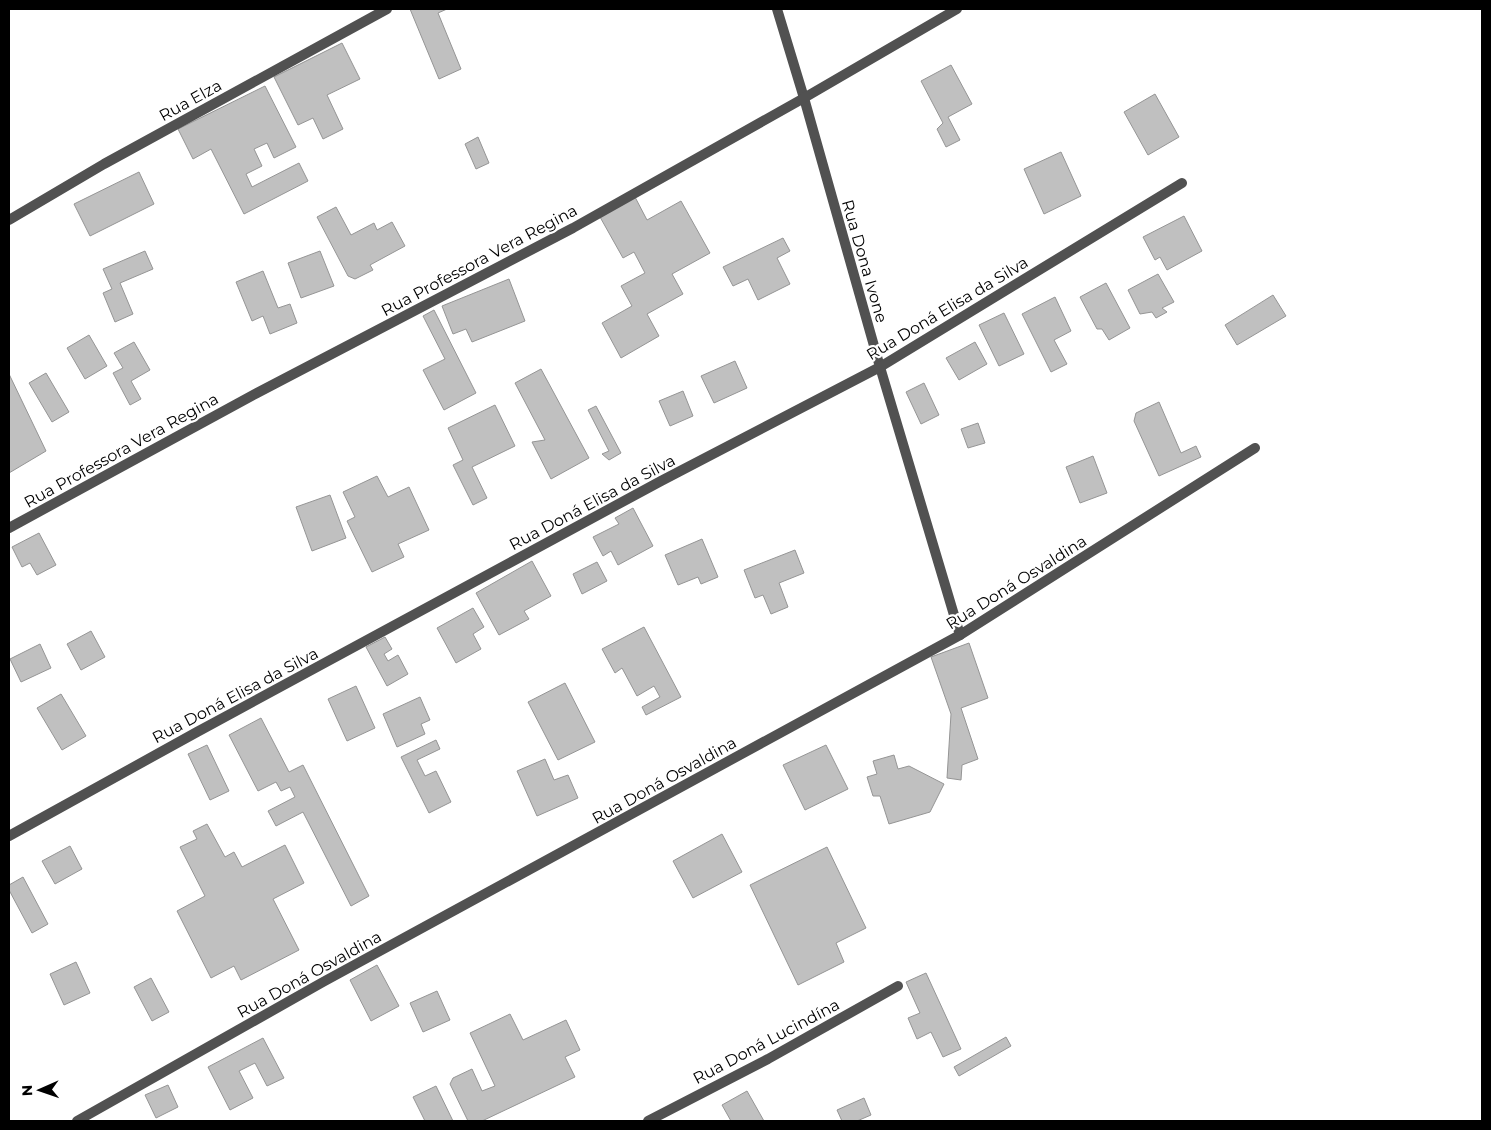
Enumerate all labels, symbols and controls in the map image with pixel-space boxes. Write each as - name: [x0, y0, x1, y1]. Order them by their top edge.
- street label: Rua Elza: [156, 76, 225, 125]
- street label: Rua Dona Ivone: [838, 197, 891, 325]
- street label: Rua Professora Vera Regina: [378, 201, 581, 320]
- street label: Rua Doná Elisa da Silva: [863, 253, 1031, 364]
- street label: Rua Professora Vera Regina: [21, 389, 222, 512]
- street label: Rua Doná Elisa da Silva: [506, 451, 678, 554]
- street label: Rua Doná Osvaldina: [942, 531, 1090, 633]
- street label: Rua Doná Elisa da Silva: [149, 644, 321, 747]
- street label: Rua Doná Osvaldina: [589, 733, 740, 828]
- street label: Rua Doná Osvaldina: [234, 927, 385, 1022]
- street label: Rua Doná Lucindína: [690, 995, 843, 1088]
- north arrow: [15, 1065, 65, 1115]
- text: N: [18, 1084, 36, 1096]

